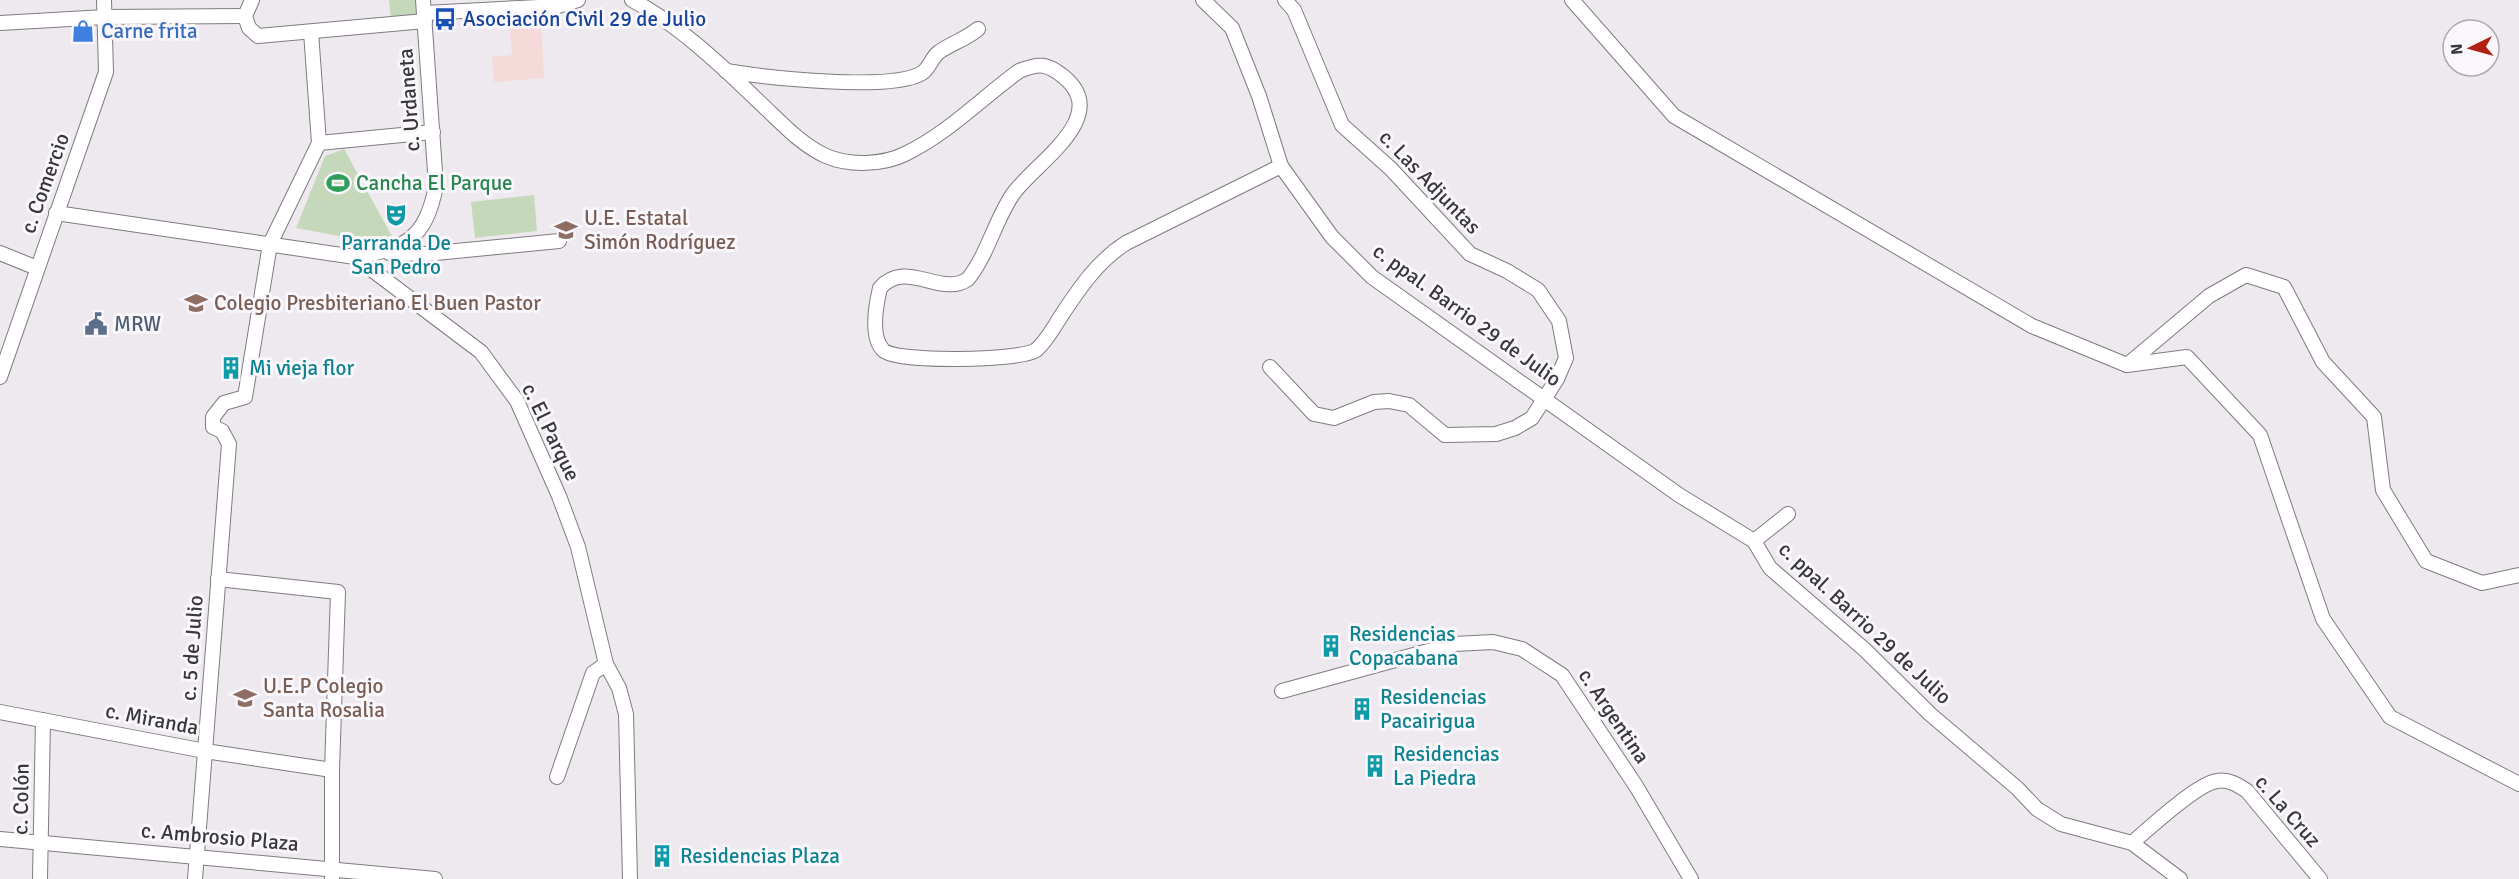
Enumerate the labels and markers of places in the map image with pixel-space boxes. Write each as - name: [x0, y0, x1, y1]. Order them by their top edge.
- bus stop icon: Asociación Civil 29 de Julio: [432, 6, 458, 32]
- place label: Asociación Civil 29 de Julio: [463, 6, 706, 32]
- shop icon: Carne frita: [70, 18, 96, 44]
- place label: Carne frita: [101, 18, 198, 44]
- sports icon: Cancha El Parque: [325, 170, 351, 196]
- place label: Cancha El Parque: [356, 170, 513, 196]
- theatre icon: Parranda De San Pedro: [383, 202, 409, 228]
- place label: U.E. Estatal Simón Rodríguez: [584, 205, 736, 255]
- school or university icon: U.E. Estatal Simón Rodríguez: [553, 217, 579, 243]
- place label: Parranda De San Pedro: [341, 230, 451, 280]
- school or university icon: Colegio Presbiteriano El Buen Pastor: [183, 290, 209, 316]
- place label: Colegio Presbiteriano El Buen Pastor: [214, 290, 541, 316]
- public building icon: MRW: [83, 311, 109, 337]
- place label: MRW: [114, 311, 161, 337]
- building icon: Mi vieja flor: [218, 355, 244, 381]
- place label: Mi vieja flor: [249, 355, 355, 381]
- place label: Residencias Copacabana: [1349, 621, 1459, 671]
- building icon: Residencias Copacabana: [1318, 633, 1344, 659]
- place label: U.E.P Colegio Santa Rosalia: [263, 673, 385, 723]
- place label: Residencias Pacairigua: [1380, 684, 1487, 734]
- school or university icon: U.E.P Colegio Santa Rosalia: [232, 685, 258, 711]
- building icon: Residencias Pacairigua: [1349, 696, 1375, 722]
- place label: Residencias La Piedra: [1393, 741, 1500, 791]
- building icon: Residencias La Piedra: [1362, 753, 1388, 779]
- building icon: Residencias Plaza: [649, 843, 675, 869]
- place label: Residencias Plaza: [680, 843, 840, 869]

